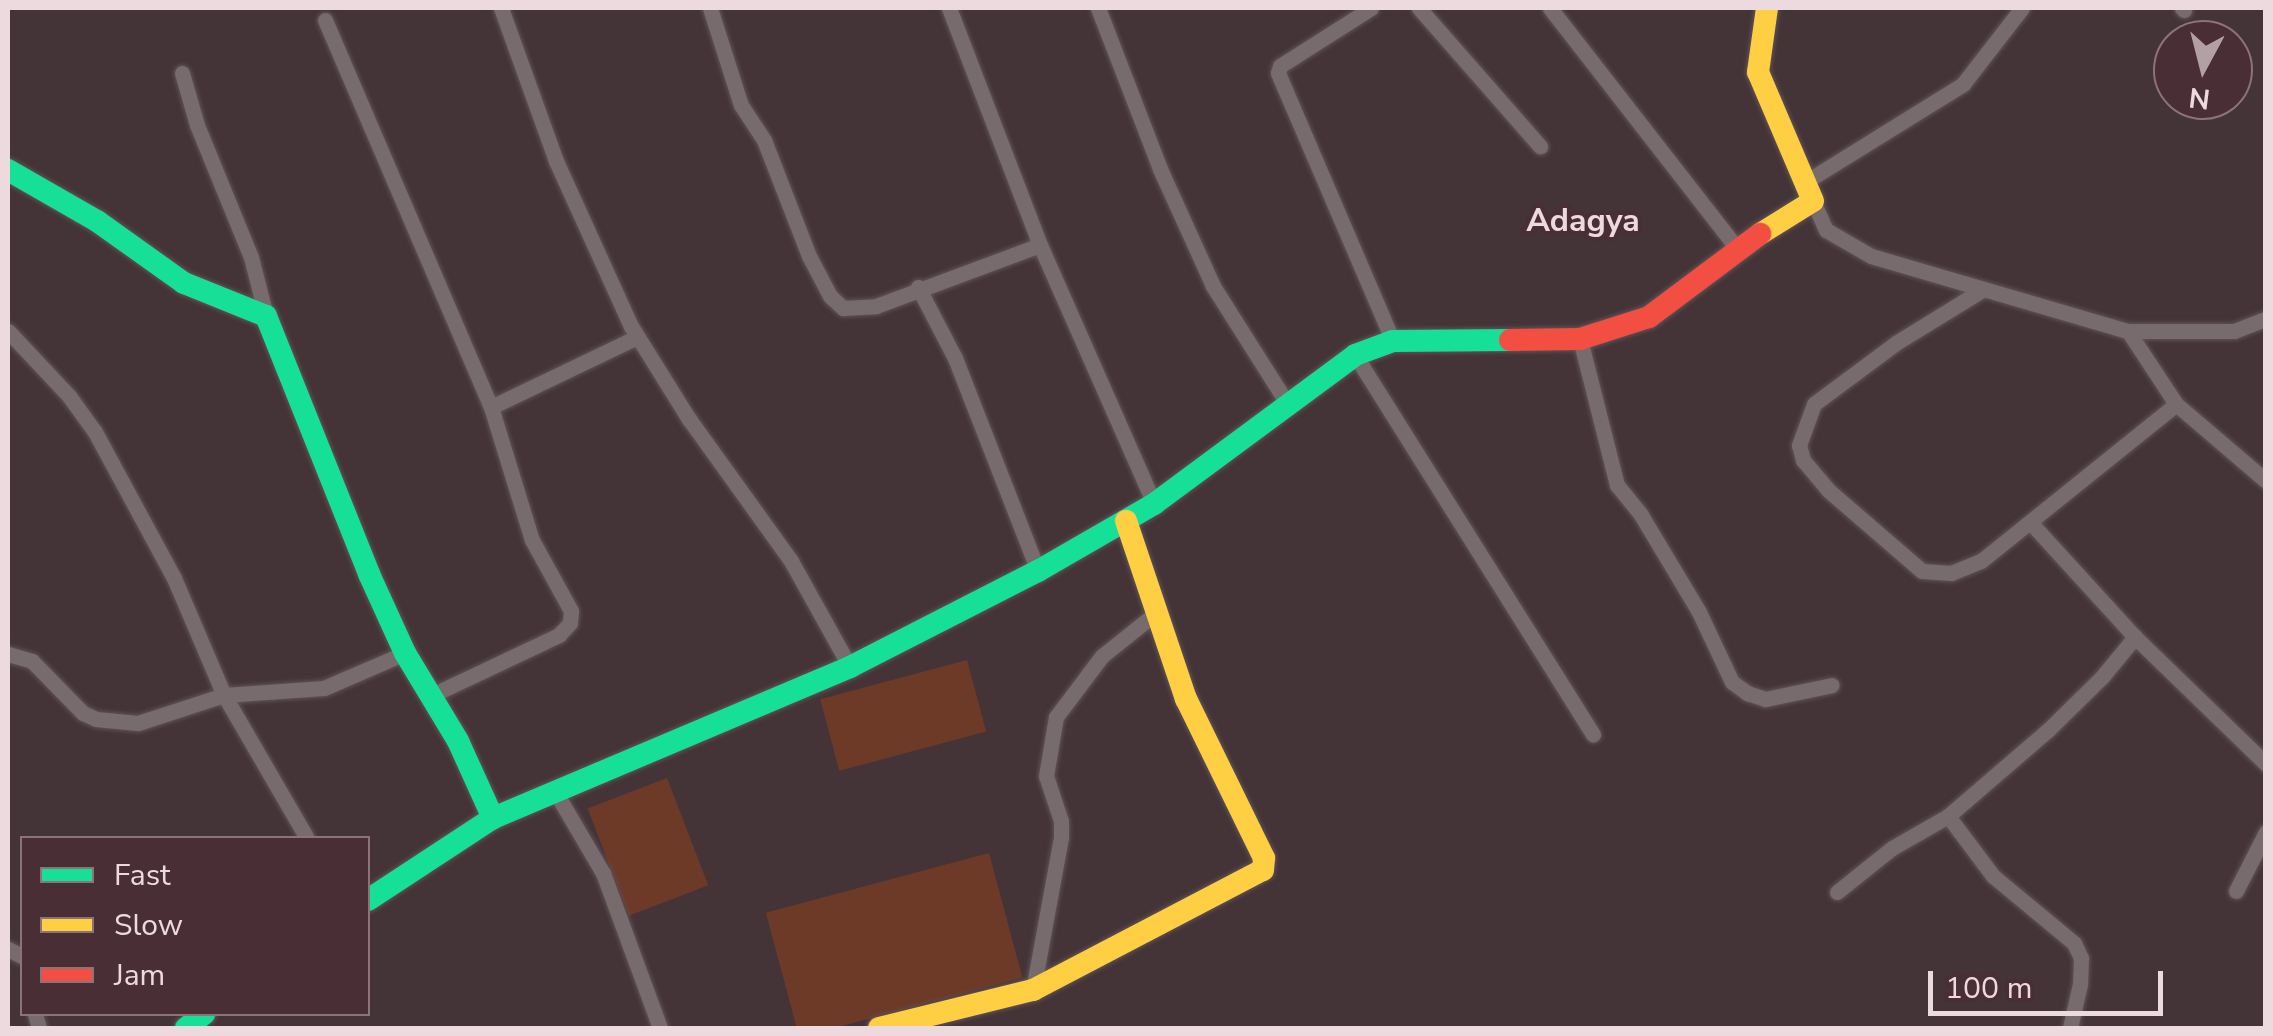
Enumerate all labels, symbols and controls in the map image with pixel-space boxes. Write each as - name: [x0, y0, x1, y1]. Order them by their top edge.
- north arrow: [2153, 20, 2253, 120]
- text: N: [2187, 78, 2212, 118]
- district label: Adagya: [1526, 202, 1640, 240]
- legend: [20, 836, 370, 1016]
- text: Fast: [114, 855, 171, 896]
- text: Slow: [114, 905, 183, 946]
- scale bar: [1933, 951, 2168, 1013]
- text: Jam: [114, 955, 165, 996]
- text: 100 m: [1945, 968, 2032, 1009]

